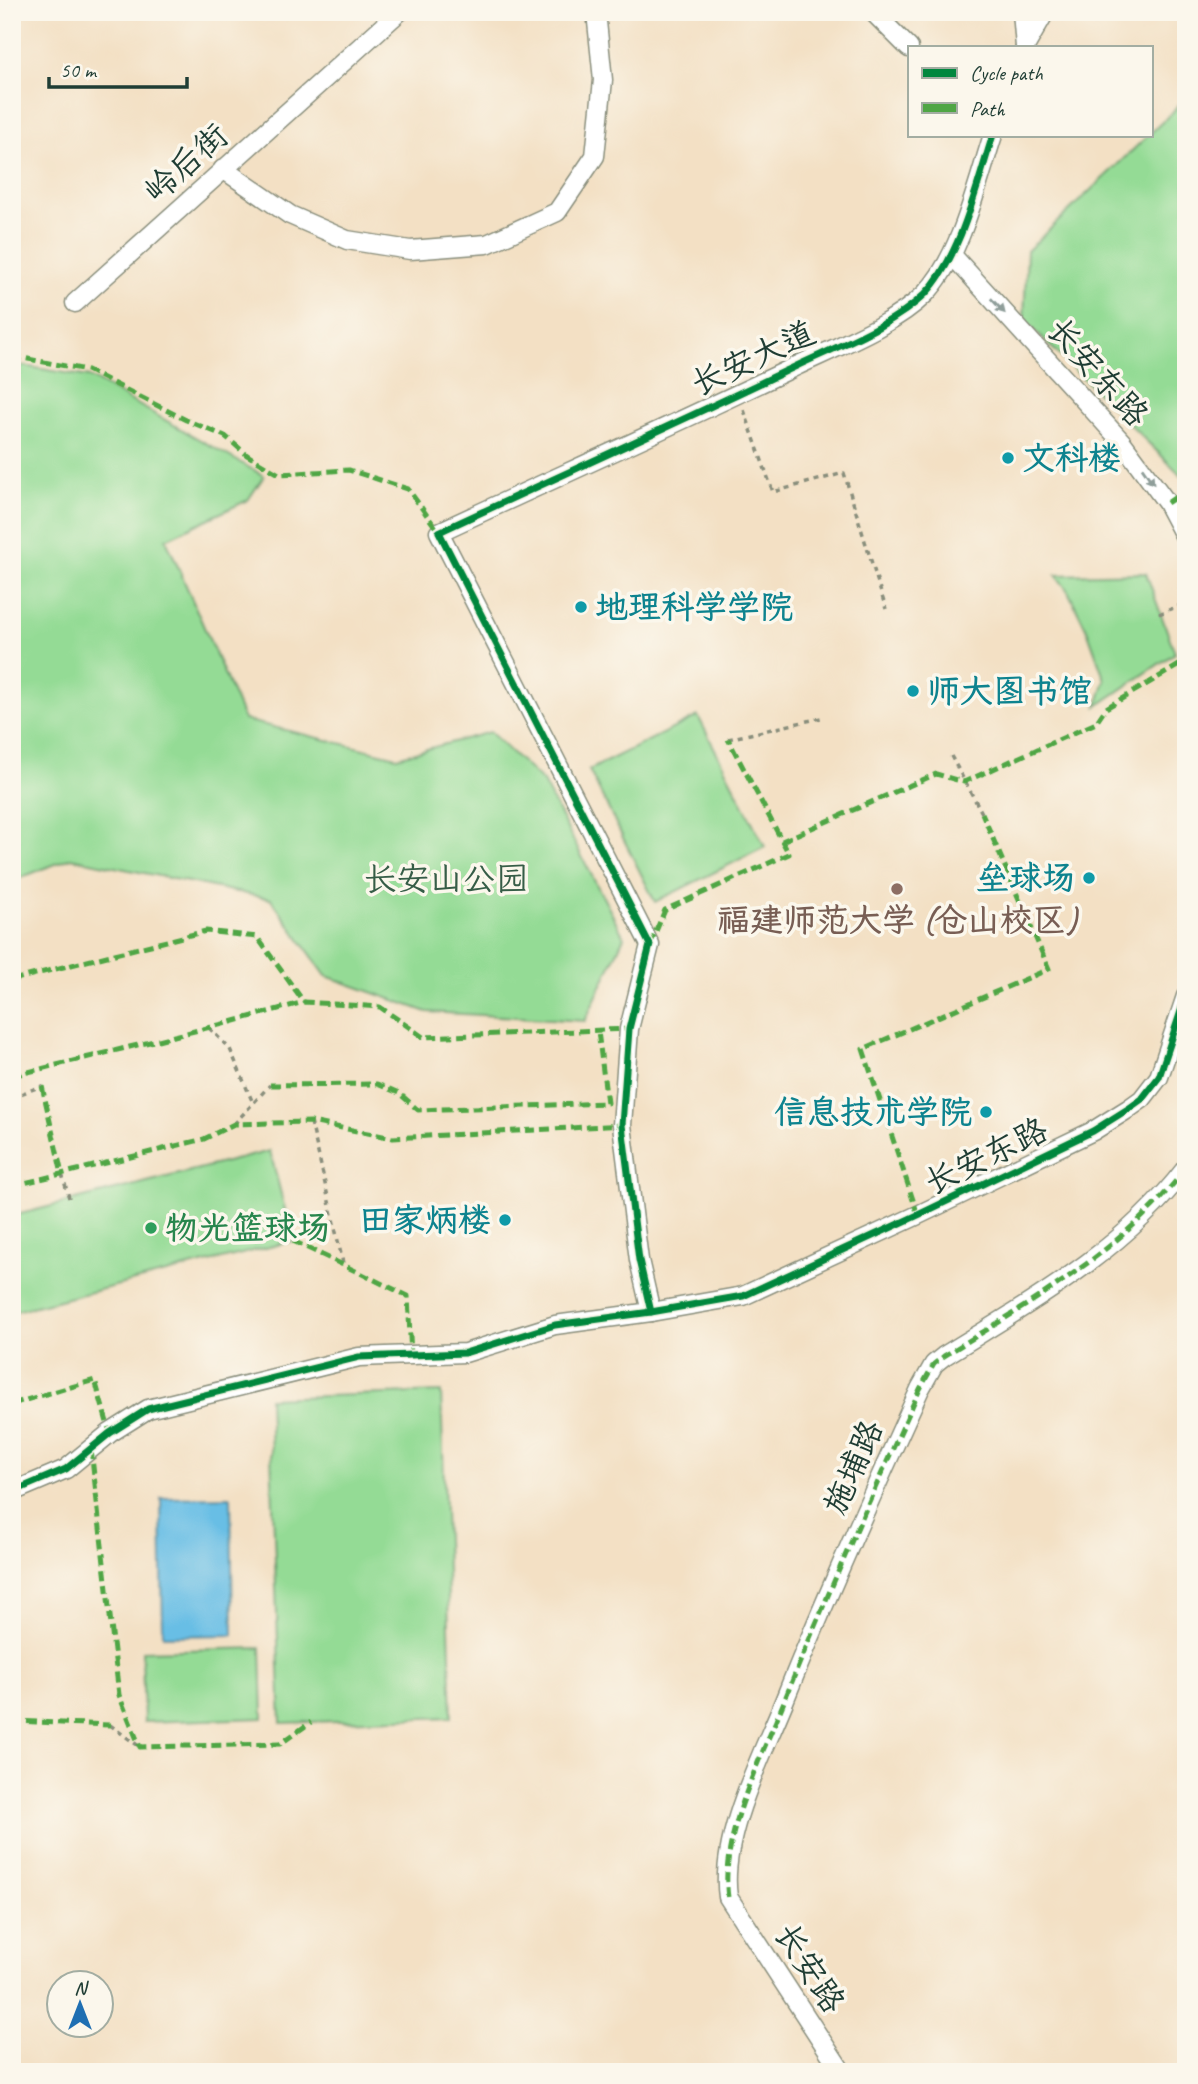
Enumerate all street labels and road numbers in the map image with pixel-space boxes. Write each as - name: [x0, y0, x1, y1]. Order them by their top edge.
- street label: 岭后街: [135, 114, 237, 212]
- street label: 长安东路: [1038, 309, 1158, 435]
- street label: 长安大道: [684, 311, 822, 405]
- street label: 长安东路: [917, 1108, 1055, 1204]
- street label: 施埔路: [814, 1413, 892, 1521]
- street label: 长安路: [765, 1915, 855, 2021]

